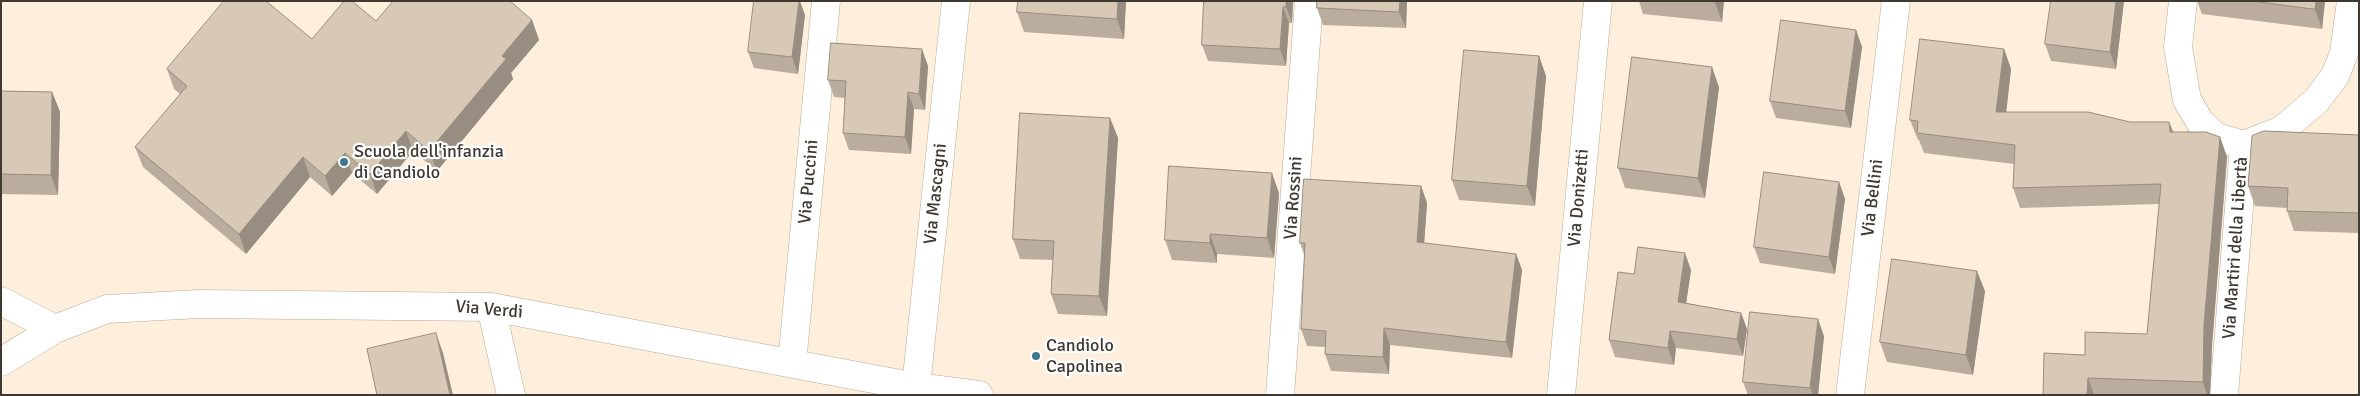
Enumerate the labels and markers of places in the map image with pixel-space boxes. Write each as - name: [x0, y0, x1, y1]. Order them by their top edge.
- place label: Scuola dell'infanzia di Candiolo: [354, 141, 504, 183]
- marker: Scuola dell'infanzia di Candiolo: [338, 156, 350, 168]
- place label: Candiolo Capolinea: [1046, 335, 1123, 378]
- marker: Candiolo Capolinea: [1030, 350, 1042, 362]

